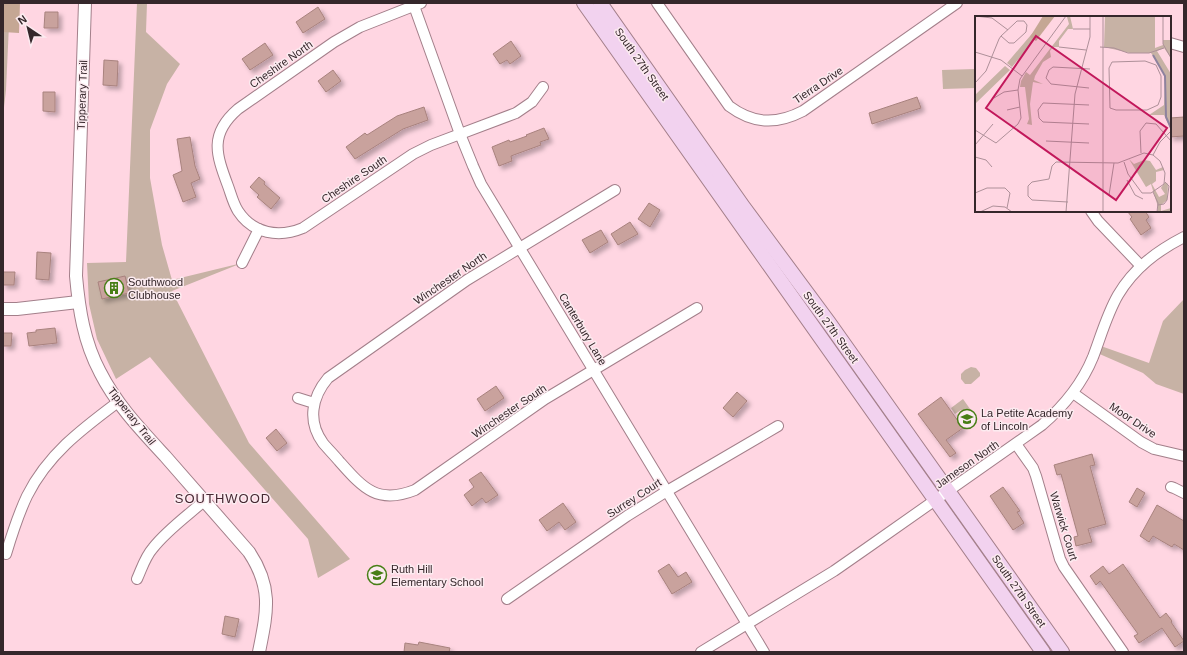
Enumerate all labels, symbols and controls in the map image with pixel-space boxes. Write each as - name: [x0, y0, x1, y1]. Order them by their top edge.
- north arrow: [8, 8, 48, 48]
- text: N: [16, 13, 29, 27]
- inset map: [975, 16, 1171, 212]
- street label: South 27th Street: [613, 25, 671, 103]
- street label: Cheshire North: [247, 38, 315, 90]
- street label: Tipperary Trail: [75, 60, 89, 130]
- street label: Tierra Drive: [791, 64, 845, 106]
- street label: Cheshire South: [319, 153, 389, 205]
- street label: Winchester North: [411, 249, 489, 307]
- place label: Southwood Clubhouse: [128, 276, 183, 301]
- building icon: Southwood Clubhouse: [103, 277, 125, 299]
- street label: South 27th Street: [801, 289, 861, 365]
- street label: Canterbury Lane: [557, 291, 609, 367]
- street label: Winchester South: [470, 382, 548, 440]
- street label: Tipperary Trail: [106, 385, 158, 447]
- street label: Moor Drive: [1107, 400, 1159, 440]
- place label: La Petite Academy of Lincoln: [981, 407, 1073, 432]
- school or university icon: La Petite Academy of Lincoln: [956, 408, 978, 430]
- street label: Jameson North: [933, 438, 1001, 490]
- street label: Surrey Court: [605, 476, 663, 520]
- street label: Warwick Court: [1048, 490, 1080, 562]
- district label: SOUTHWOOD: [175, 491, 271, 506]
- street label: South 27th Street: [990, 552, 1048, 630]
- place label: Ruth Hill Elementary School: [391, 563, 483, 588]
- school or university icon: Ruth Hill Elementary School: [366, 564, 388, 586]

